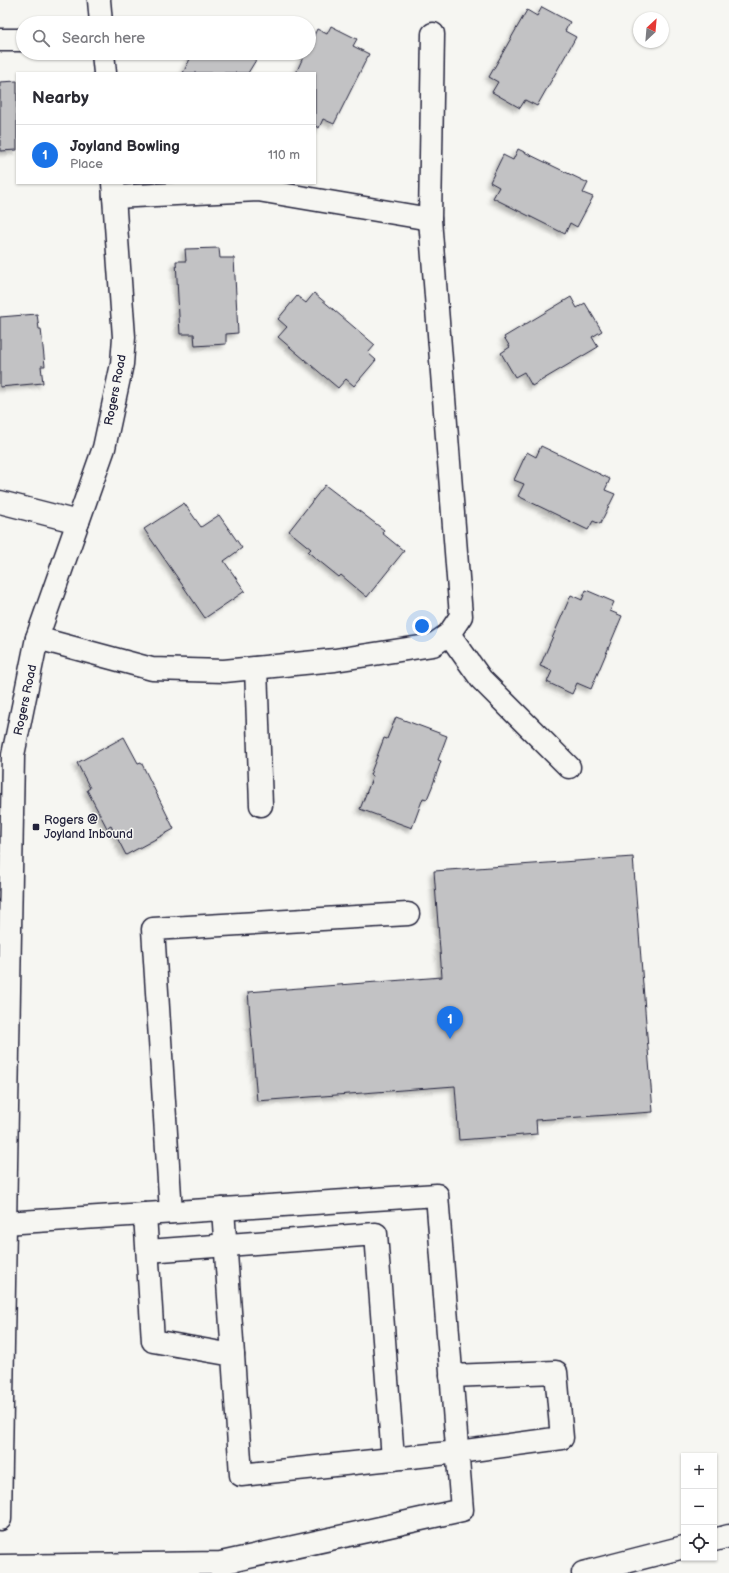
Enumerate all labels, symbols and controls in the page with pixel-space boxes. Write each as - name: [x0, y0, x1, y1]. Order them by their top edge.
- north arrow: [633, 12, 669, 48]
- search box: [16, 16, 316, 60]
- icon: search: [30, 27, 52, 49]
- text: Search here: [62, 29, 145, 48]
- text: Nearby: [32, 88, 89, 108]
- text: Joyland Bowling: [70, 137, 180, 156]
- text: 1: [42, 147, 48, 163]
- text: 110 m: [268, 147, 300, 163]
- text: Place: [70, 156, 103, 172]
- street label: Rogers Road: [101, 353, 130, 427]
- your location: [412, 616, 432, 636]
- street label: Rogers Road: [11, 663, 40, 737]
- place label: Rogers @ Joyland Inbound: [44, 813, 133, 842]
- marker: Rogers @ Joyland Inbound: [31, 822, 41, 832]
- pin: 1: [437, 1006, 463, 1039]
- map controls: [681, 1453, 717, 1561]
- button: +: [681, 1453, 717, 1489]
- button: −: [681, 1489, 717, 1525]
- button: locate: [681, 1525, 717, 1561]

